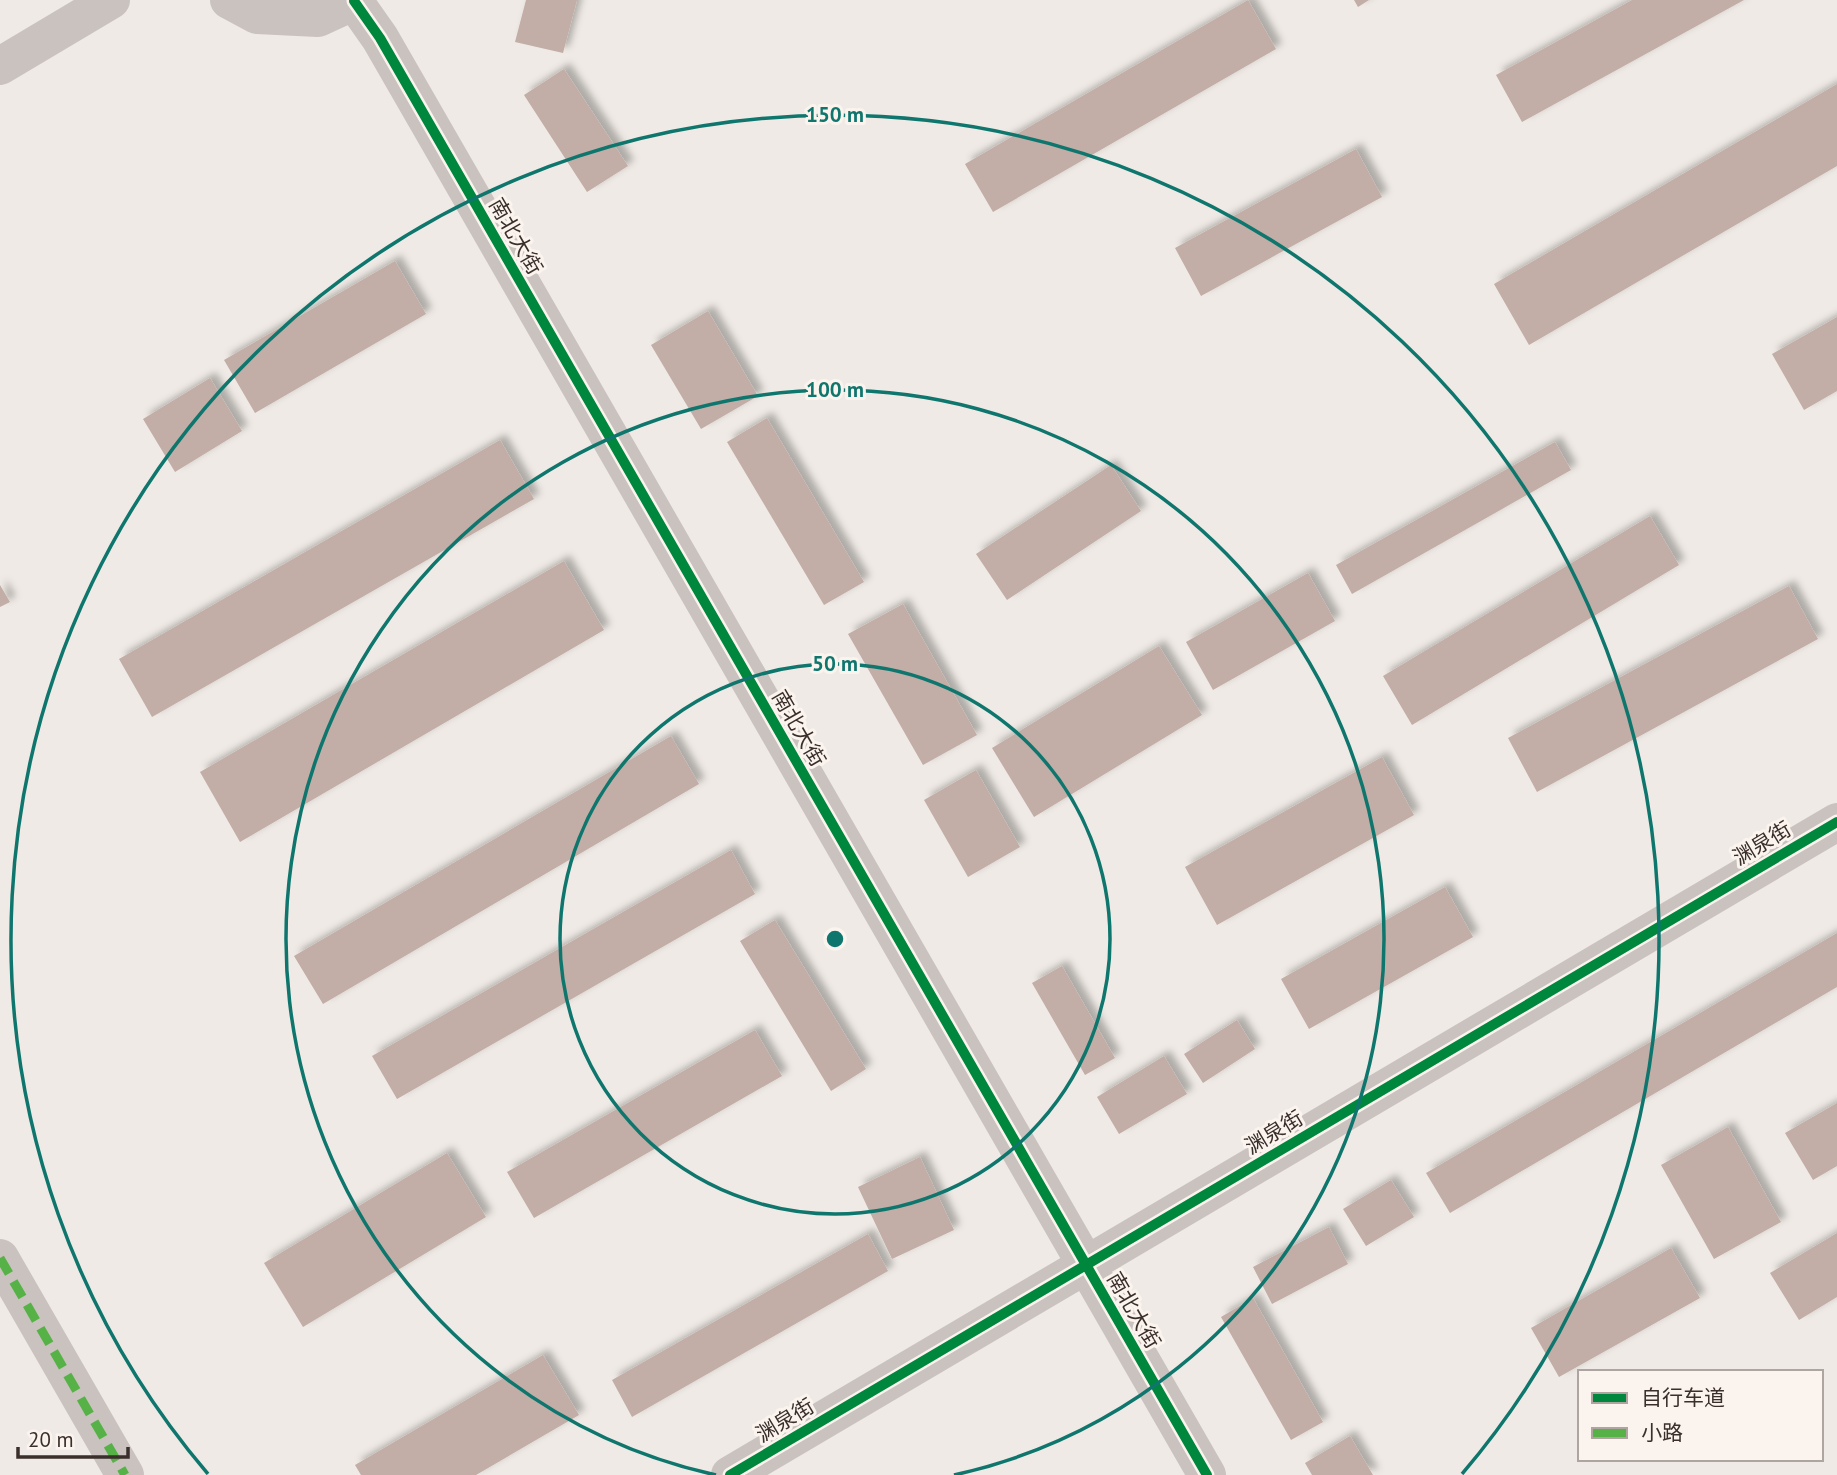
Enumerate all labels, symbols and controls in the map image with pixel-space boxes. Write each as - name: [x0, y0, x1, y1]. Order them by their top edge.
- text: 150 m: [806, 101, 864, 128]
- street label: 南北大街: [483, 193, 549, 279]
- text: 100 m: [806, 376, 864, 403]
- text: 50 m: [812, 650, 858, 677]
- street label: 南北大街: [766, 685, 832, 771]
- street label: 渊泉街: [1728, 815, 1796, 871]
- centre of rings: [823, 927, 847, 951]
- street label: 渊泉街: [1240, 1104, 1308, 1160]
- street label: 南北大街: [1101, 1267, 1167, 1353]
- legend: [1578, 1370, 1823, 1461]
- text: 自行车道: [1641, 1384, 1725, 1411]
- street label: 渊泉街: [751, 1392, 819, 1448]
- scale bar: [18, 1416, 128, 1460]
- text: 小路: [1641, 1419, 1683, 1446]
- text: 20 m: [28, 1426, 74, 1453]

